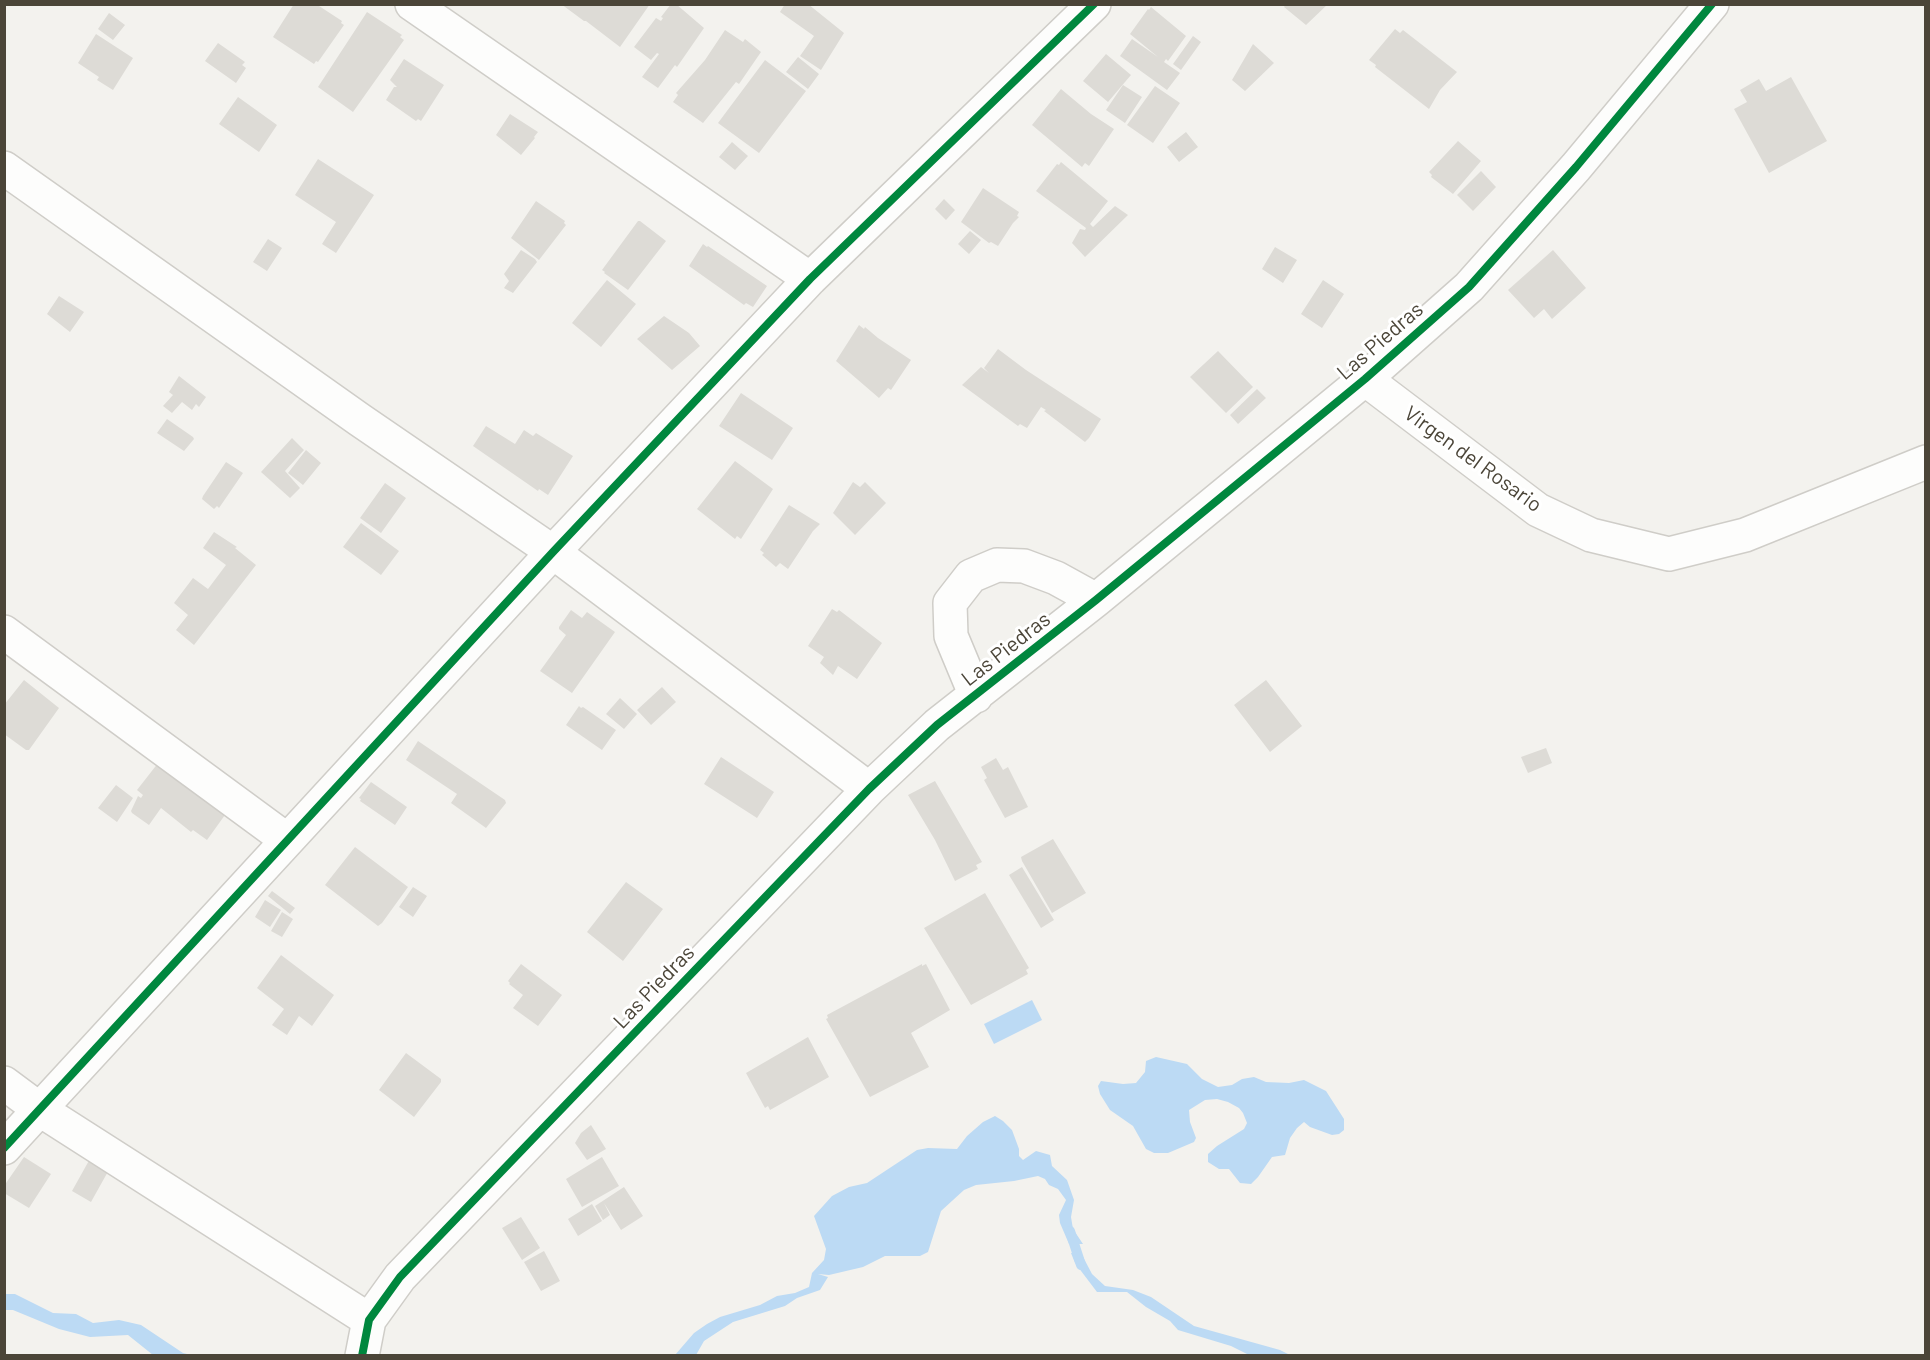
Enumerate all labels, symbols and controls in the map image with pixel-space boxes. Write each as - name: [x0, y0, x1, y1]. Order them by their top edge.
- street label: Las Piedras: [1332, 297, 1428, 385]
- street label: Virgen del Rosario: [1399, 401, 1547, 517]
- street label: Las Piedras: [957, 606, 1055, 692]
- street label: Las Piedras: [608, 940, 700, 1034]

